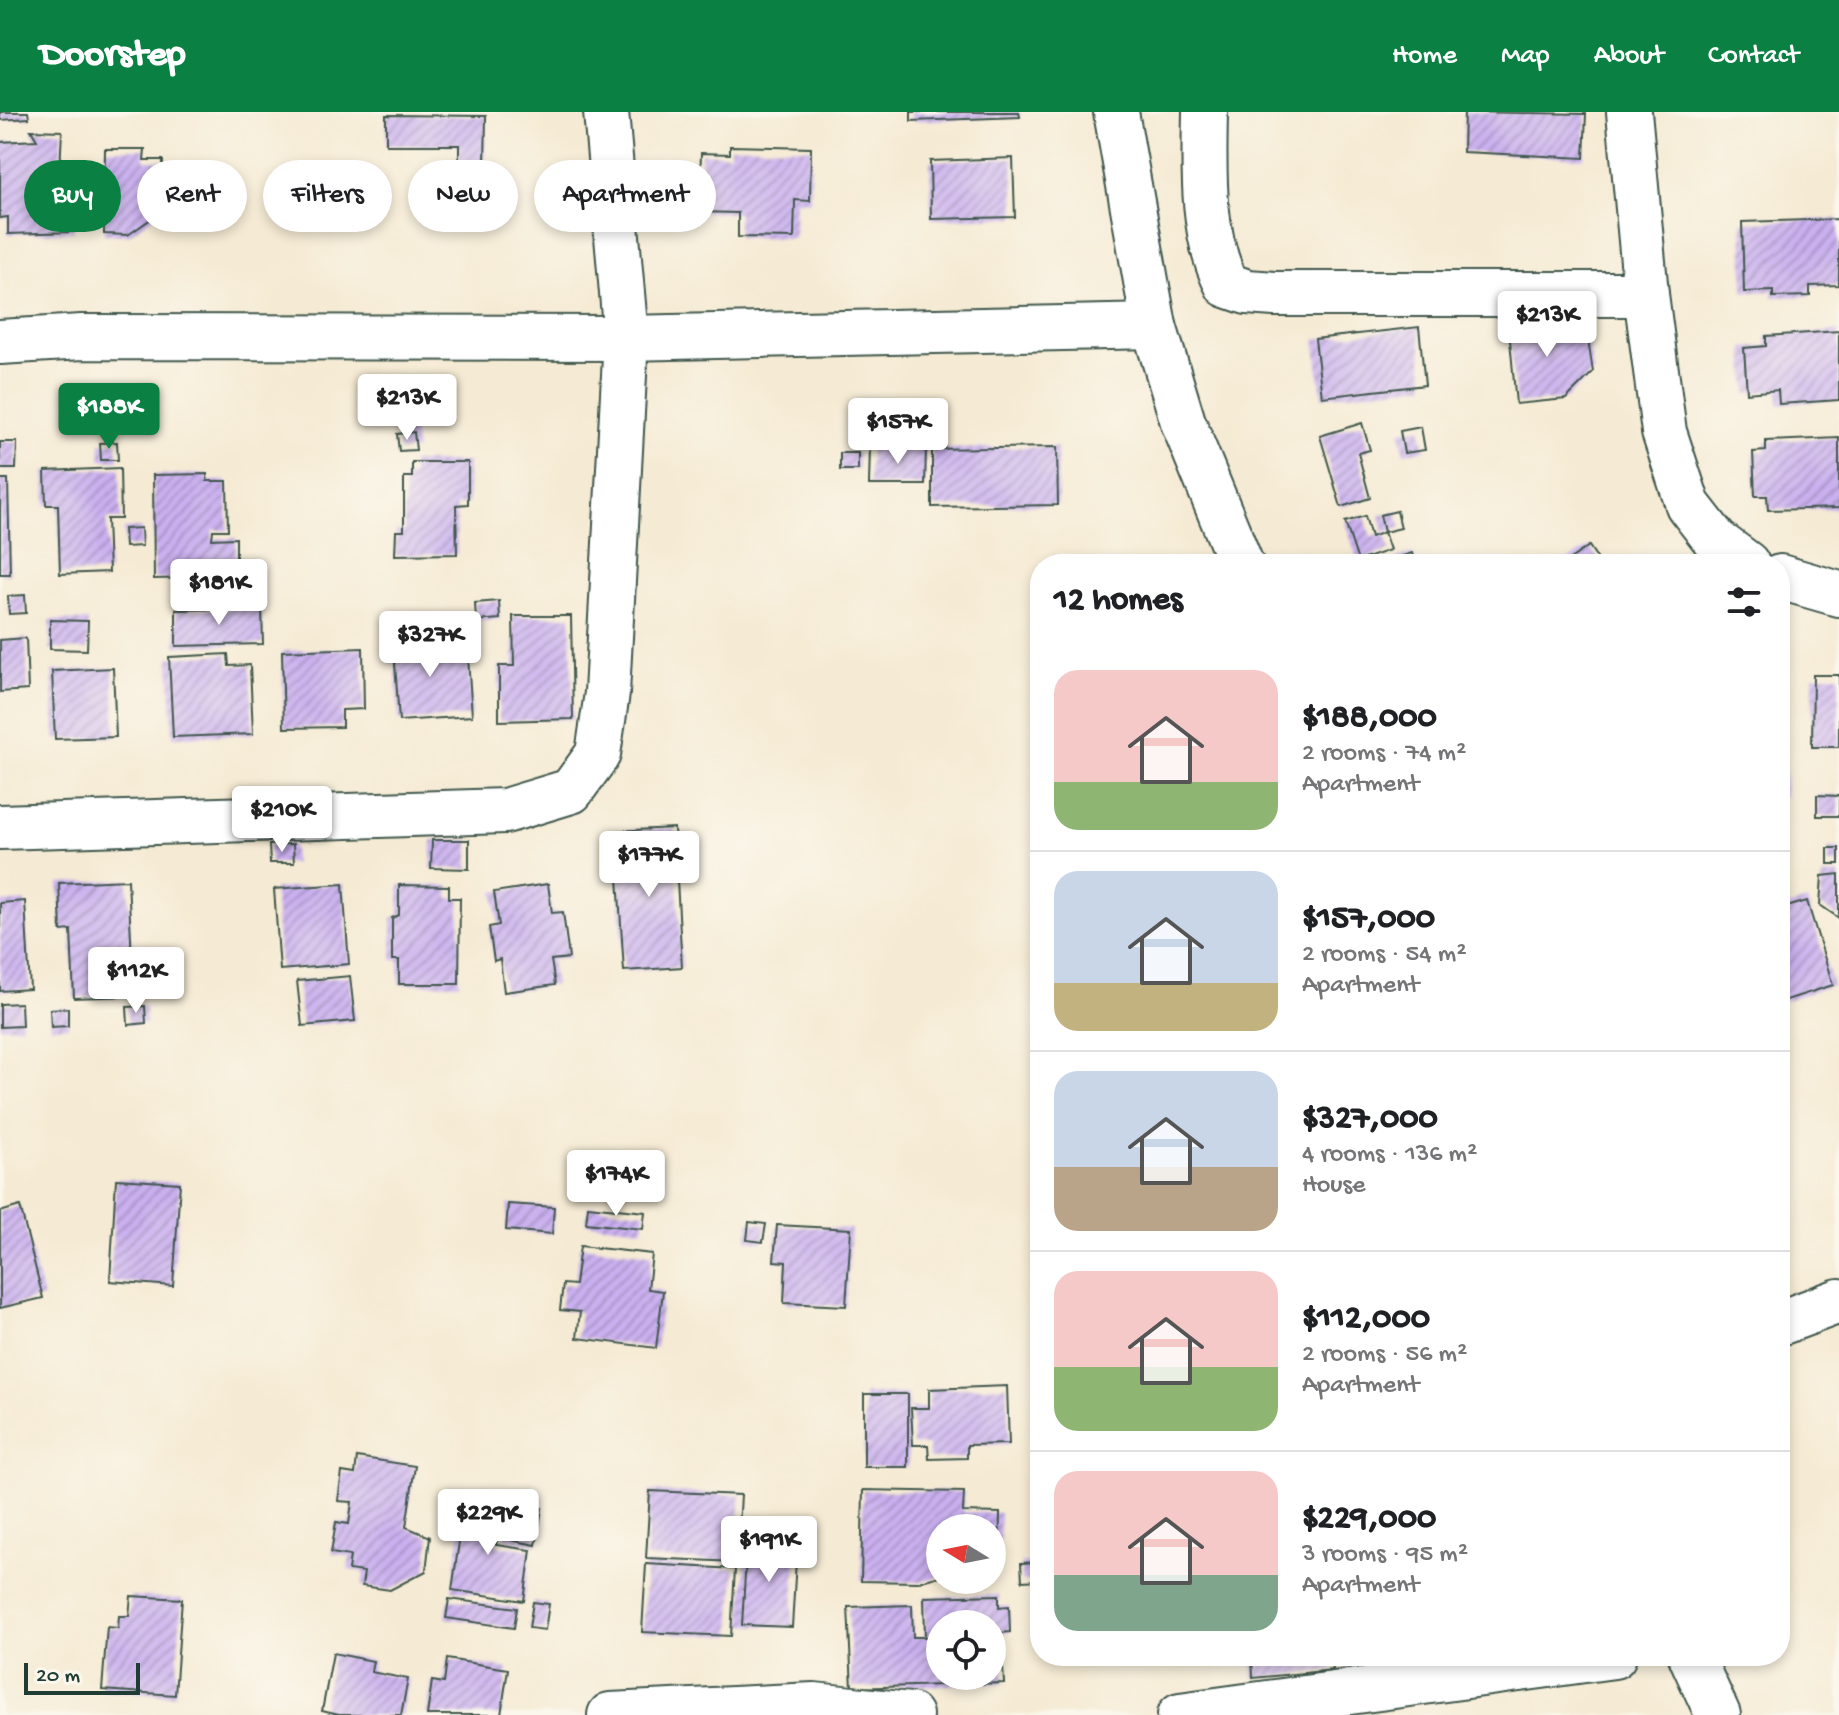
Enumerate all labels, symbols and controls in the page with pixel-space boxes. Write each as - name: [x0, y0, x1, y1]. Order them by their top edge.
- text: Doorstep: [40, 34, 186, 78]
- text: Home: [1392, 40, 1457, 73]
- text: Map: [1501, 40, 1550, 73]
- text: About: [1594, 40, 1664, 73]
- text: Contact: [1708, 40, 1799, 73]
- chip: Buy: [24, 160, 121, 232]
- chip: Rent: [137, 160, 247, 232]
- chip: Filters: [263, 160, 392, 232]
- chip: New: [408, 160, 518, 232]
- chip: Apartment: [534, 160, 716, 232]
- pin: $213K: [1491, 291, 1603, 359]
- text: $213K: [1516, 301, 1578, 332]
- pin: $213K: [351, 374, 463, 442]
- pin: $188K: [53, 383, 165, 451]
- text: $213K: [376, 384, 438, 415]
- text: $188K: [77, 393, 142, 424]
- pin: $157K: [842, 398, 954, 466]
- text: $157K: [866, 408, 930, 439]
- pin: $181K: [163, 559, 275, 627]
- text: $181K: [188, 569, 250, 600]
- icon: filters: [1722, 580, 1766, 624]
- text: 12 homes: [1054, 582, 1183, 622]
- pin: $327K: [374, 611, 486, 679]
- text: $327K: [397, 621, 463, 652]
- text: $188,000: [1302, 699, 1437, 739]
- icon: home: [1118, 702, 1214, 798]
- text: 2 rooms · 74 m²: [1302, 739, 1466, 770]
- text: Apartment: [1302, 770, 1419, 801]
- pin: $210K: [226, 786, 338, 854]
- text: $210K: [250, 796, 314, 827]
- pin: $177K: [593, 831, 705, 899]
- text: $177K: [617, 841, 681, 872]
- text: $157,000: [1302, 900, 1435, 940]
- icon: home: [1118, 903, 1214, 999]
- text: 2 rooms · 54 m²: [1302, 940, 1467, 971]
- pin: $112K: [80, 947, 192, 1015]
- text: $112K: [106, 957, 166, 988]
- text: Apartment: [1302, 971, 1419, 1002]
- text: $327,000: [1302, 1100, 1438, 1140]
- icon: home: [1118, 1103, 1214, 1199]
- text: 4 rooms · 136 m²: [1302, 1140, 1477, 1171]
- pin: $174K: [560, 1150, 672, 1218]
- text: $174K: [585, 1160, 647, 1191]
- text: House: [1302, 1171, 1366, 1202]
- text: $112,000: [1302, 1300, 1430, 1340]
- icon: home: [1118, 1303, 1214, 1399]
- text: 2 rooms · 56 m²: [1302, 1340, 1467, 1371]
- text: Apartment: [1302, 1371, 1419, 1402]
- pin: $229K: [432, 1489, 544, 1557]
- text: $229K: [456, 1499, 520, 1530]
- text: $229,000: [1302, 1500, 1436, 1540]
- icon: home: [1118, 1503, 1214, 1599]
- north arrow: [926, 1514, 1006, 1594]
- map controls: [926, 1514, 1006, 1690]
- pin: $191K: [713, 1516, 825, 1584]
- text: $191K: [739, 1526, 799, 1557]
- text: 3 rooms · 95 m²: [1302, 1540, 1468, 1571]
- text: Apartment: [1302, 1571, 1419, 1602]
- button: locate: [926, 1610, 1006, 1690]
- scale bar: [24, 1659, 140, 1695]
- text: 20 m: [36, 1664, 80, 1690]

